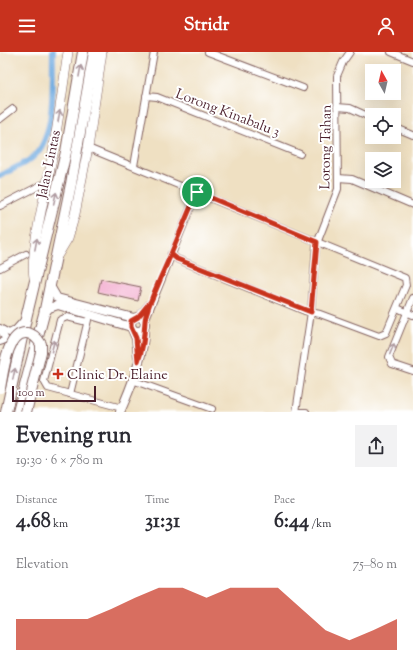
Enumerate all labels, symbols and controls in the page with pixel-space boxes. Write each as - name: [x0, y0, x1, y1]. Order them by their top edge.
- text: Stridr: [184, 13, 229, 39]
- icon: menu: [16, 15, 38, 37]
- icon: person: [375, 15, 397, 37]
- one-way arrow: [76, 64, 84, 77]
- north arrow: [365, 64, 401, 100]
- map controls: [365, 64, 401, 188]
- street label: Lorong Kinabalu 3: [172, 85, 283, 143]
- street label: Lorong Tahan: [316, 104, 338, 190]
- button: locate: [365, 108, 401, 144]
- one-way arrow: [55, 110, 63, 123]
- street label: Jalan Lintas: [33, 128, 67, 201]
- button: layers: [365, 152, 401, 188]
- pin: [180, 175, 214, 209]
- icon: arrive: [186, 181, 208, 203]
- one-way arrow: [52, 192, 60, 205]
- one-way arrow: [32, 238, 40, 251]
- one-way arrow: [50, 339, 58, 352]
- one-way arrow: [389, 343, 397, 355]
- place label: Clinic Dr. Elaine: [67, 366, 168, 386]
- one-way arrow: [11, 368, 19, 381]
- marker: Clinic Dr. Elaine: [52, 368, 64, 380]
- scale bar: [12, 384, 96, 403]
- text: 100 m: [18, 385, 45, 401]
- text: Evening run: [16, 421, 132, 453]
- button: share: [355, 425, 397, 467]
- text: 19:30 · 6 × 780 m: [16, 452, 103, 470]
- text: Distance: [16, 492, 57, 508]
- text: Time: [145, 492, 169, 508]
- text: Pace: [274, 492, 295, 508]
- text: 4.68: [16, 508, 51, 537]
- text: 31:31: [145, 508, 180, 537]
- text: 6:44: [274, 508, 309, 537]
- text: km: [51, 516, 68, 532]
- text: /km: [309, 516, 331, 532]
- text: Elevation: [16, 556, 69, 574]
- text: 75–80 m: [353, 556, 397, 574]

